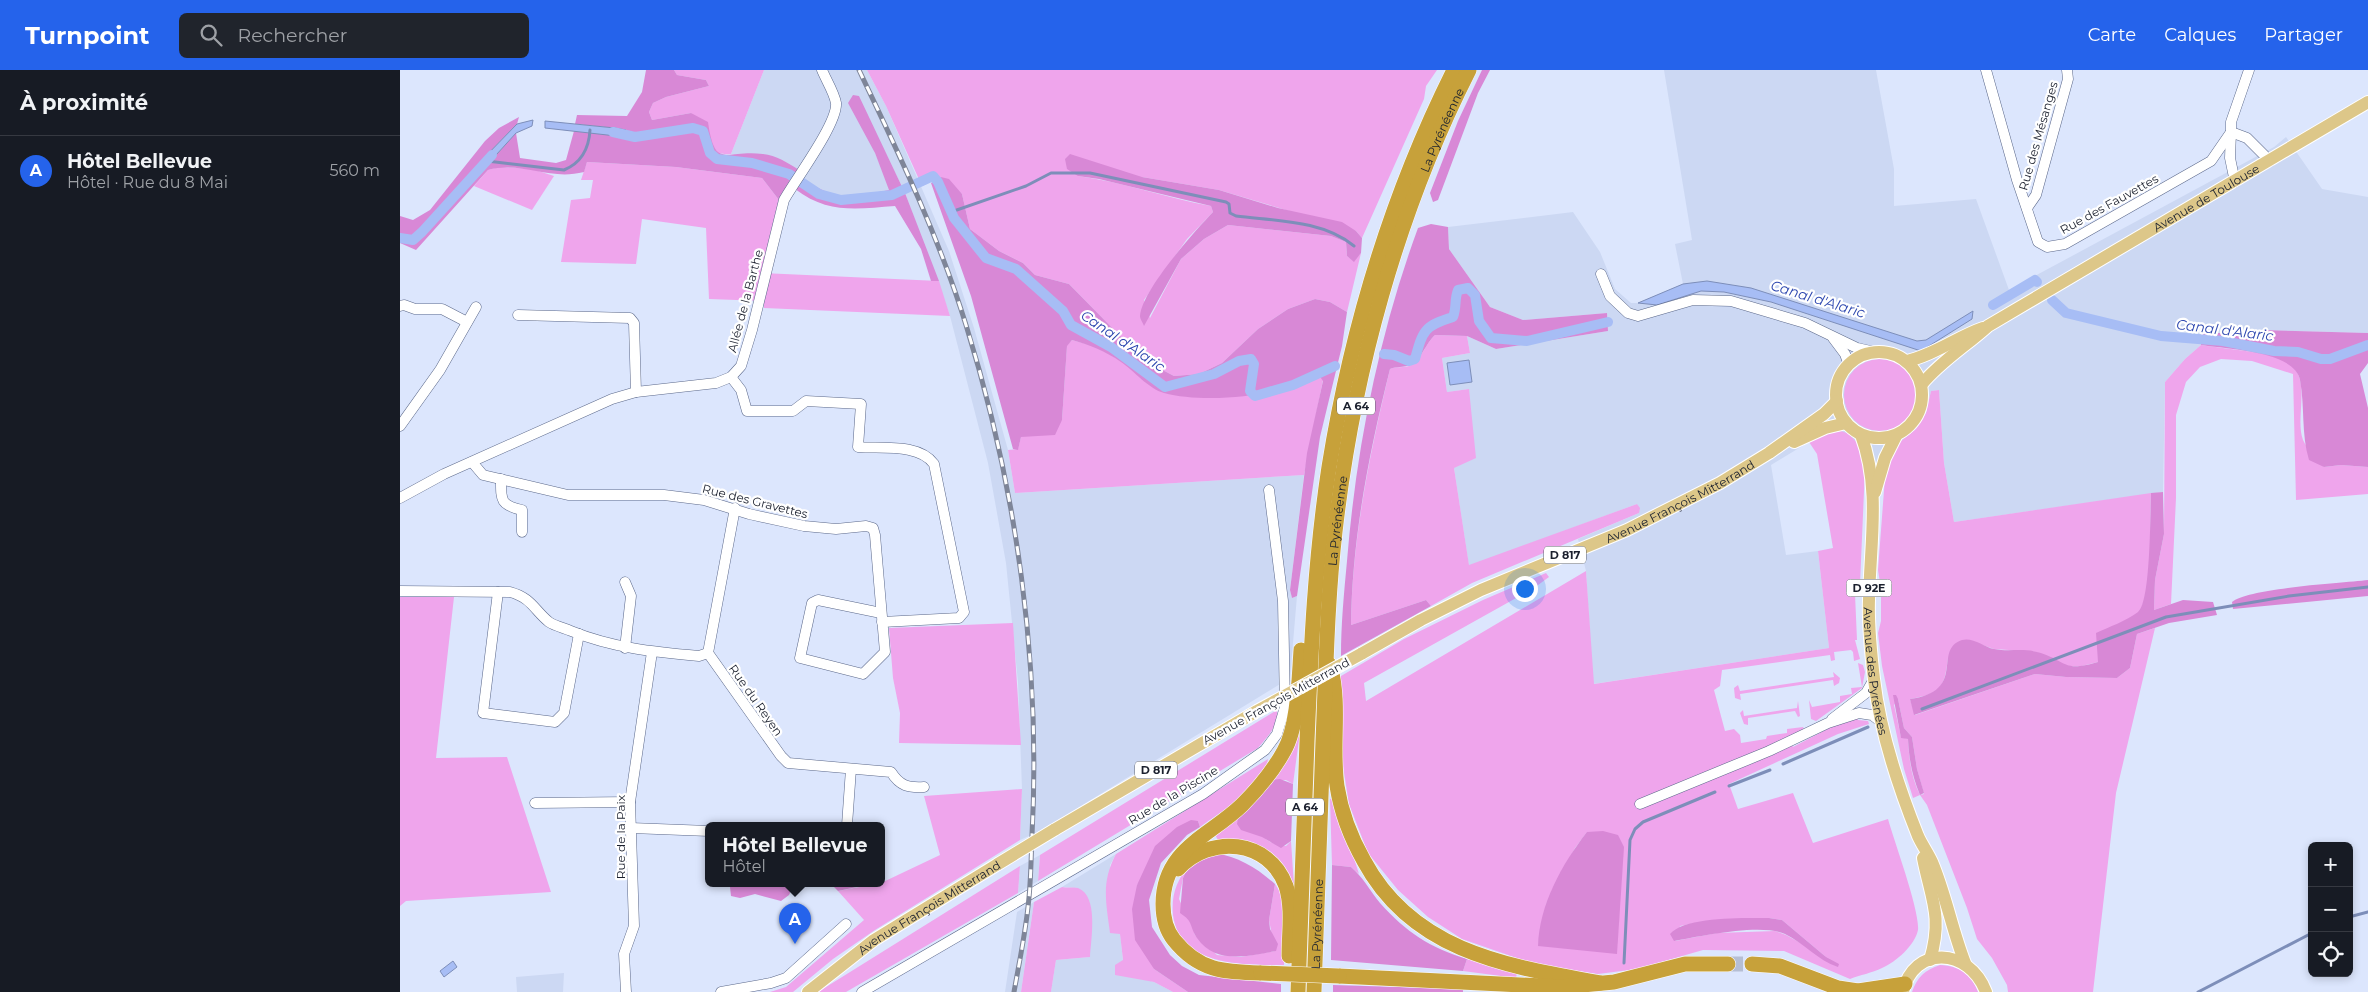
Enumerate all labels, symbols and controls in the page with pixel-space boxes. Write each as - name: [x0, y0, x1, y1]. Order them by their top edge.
- search box: [179, 13, 529, 58]
- text: Turnpoint: [25, 21, 149, 50]
- icon: search: [197, 21, 225, 49]
- text: Rechercher: [237, 24, 347, 47]
- text: Carte: [2088, 24, 2136, 46]
- text: Calques: [2164, 24, 2236, 46]
- text: Partager: [2264, 24, 2343, 46]
- street label: Rue des Mésanges: [2015, 80, 2061, 192]
- street label: La Pyrénéenne: [1417, 85, 1467, 174]
- text: À proximité: [20, 90, 148, 115]
- text: Hôtel Bellevue: [67, 150, 212, 173]
- street label: Avenue de Toulouse: [2150, 160, 2262, 235]
- text: A: [30, 161, 42, 180]
- text: 560 m: [329, 161, 380, 180]
- street label: Rue des Fauvettes: [2057, 171, 2161, 237]
- text: Hôtel · Rue du 8 Mai: [67, 173, 228, 192]
- street label: Allée de la Barthe: [724, 248, 766, 354]
- water label: Canal d'Alaric: [1769, 276, 1867, 322]
- water label: Canal d'Alaric: [1077, 306, 1169, 376]
- water label: Canal d'Alaric: [2175, 315, 2275, 345]
- road number: A 64: [1337, 398, 1375, 414]
- street label: Avenue François Mitterrand: [1603, 456, 1757, 546]
- street label: La Pyrénéenne: [1324, 475, 1350, 566]
- street label: Rue des Gravettes: [701, 481, 809, 521]
- road number: D 817: [1544, 546, 1586, 564]
- your location: [1512, 576, 1538, 602]
- road number: D 92E: [1846, 579, 1892, 596]
- street label: Avenue des Pyrénées: [1861, 607, 1891, 737]
- street label: Avenue François Mitterrand: [1200, 654, 1352, 748]
- street label: Rue du Reyen: [726, 661, 786, 739]
- street label: Rue de la Piscine: [1125, 762, 1221, 828]
- road number: D 817: [1135, 762, 1177, 778]
- street label: Rue de la Paix: [613, 794, 628, 879]
- road number: A 64: [1286, 799, 1324, 816]
- popup: [705, 822, 885, 887]
- text: Hôtel Bellevue: [723, 834, 868, 857]
- map controls: [2308, 842, 2353, 977]
- button: +: [2308, 842, 2353, 887]
- text: Hôtel: [723, 857, 766, 876]
- street label: Avenue François Mitterrand: [855, 857, 1003, 958]
- street label: La Pyrénéenne: [1307, 879, 1326, 969]
- button: −: [2308, 887, 2353, 932]
- pin: A: [779, 903, 811, 944]
- button: locate: [2308, 932, 2353, 977]

